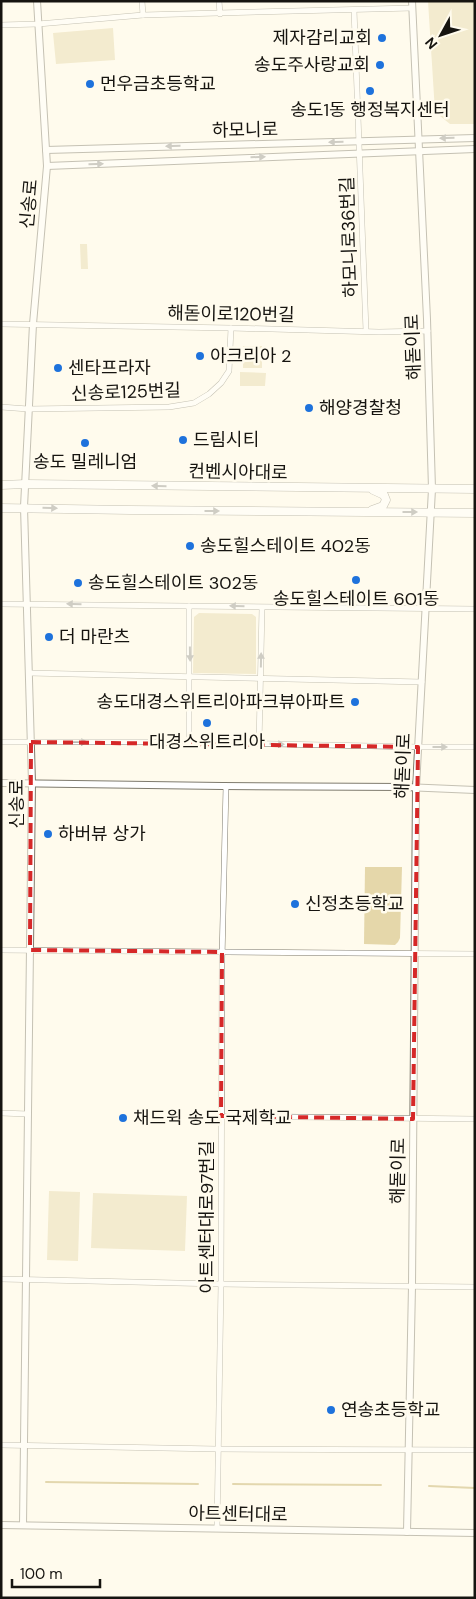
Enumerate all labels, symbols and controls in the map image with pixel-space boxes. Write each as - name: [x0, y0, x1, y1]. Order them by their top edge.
- north arrow: [416, 10, 466, 60]
- place label: 제자감리교회: [273, 26, 372, 50]
- marker: 제자감리교회: [376, 32, 388, 44]
- text: N: [421, 34, 441, 53]
- place label: 송도주사랑교회: [254, 53, 370, 77]
- marker: 송도주사랑교회: [374, 59, 386, 71]
- place label: 먼우금초등학교: [100, 72, 216, 96]
- marker: 먼우금초등학교: [84, 78, 96, 90]
- marker: 송도1동 행정복지센터: [364, 85, 376, 97]
- place label: 송도1동 행정복지센터: [290, 98, 450, 122]
- street label: 하모니로: [212, 117, 278, 143]
- one-way arrow: [439, 135, 455, 143]
- one-way arrow: [328, 138, 344, 146]
- one-way arrow: [165, 143, 181, 151]
- one-way arrow: [251, 153, 267, 161]
- one-way arrow: [88, 159, 104, 167]
- street label: 하모니로36번길: [335, 176, 363, 298]
- street label: 신송로: [15, 178, 43, 230]
- street label: 해돋이로120번길: [167, 301, 295, 327]
- street label: 해돋이로: [400, 313, 426, 381]
- place label: 아크리아 2: [210, 344, 291, 368]
- marker: 아크리아 2: [194, 350, 206, 362]
- place label: 센타프라자: [68, 356, 151, 380]
- marker: 센타프라자: [52, 362, 64, 374]
- street label: 신송로125번길: [71, 378, 181, 406]
- place label: 해양경찰청: [319, 396, 402, 420]
- marker: 해양경찰청: [303, 402, 315, 414]
- place label: 드림시티: [193, 428, 259, 452]
- marker: 드림시티: [177, 434, 189, 446]
- marker: 송도 밀레니엄: [79, 437, 91, 449]
- place label: 송도 밀레니엄: [33, 450, 137, 474]
- street label: 컨벤시아대로: [188, 459, 288, 485]
- one-way arrow: [151, 482, 167, 490]
- one-way arrow: [42, 504, 58, 512]
- one-way arrow: [205, 507, 221, 515]
- one-way arrow: [402, 508, 418, 516]
- place label: 송도힐스테이트 402동: [200, 534, 371, 558]
- marker: 송도힐스테이트 402동: [184, 540, 196, 552]
- place label: 송도힐스테이트 302동: [88, 571, 258, 595]
- marker: 송도힐스테이트 601동: [350, 574, 362, 586]
- marker: 송도힐스테이트 302동: [72, 577, 84, 589]
- place label: 송도힐스테이트 601동: [273, 587, 439, 611]
- one-way arrow: [66, 600, 82, 608]
- one-way arrow: [228, 602, 244, 610]
- place label: 더 마란츠: [59, 625, 130, 649]
- marker: 더 마란츠: [43, 631, 55, 643]
- one-way arrow: [186, 647, 194, 663]
- one-way arrow: [258, 652, 266, 668]
- place label: 송도대경스위트리아파크뷰아파트: [97, 690, 345, 714]
- marker: 송도대경스위트리아파크뷰아파트: [349, 696, 361, 708]
- marker: 대경스위트리아: [201, 717, 213, 729]
- place label: 대경스위트리아: [149, 730, 265, 754]
- street label: 해돋이로: [390, 732, 416, 800]
- one-way arrow: [72, 738, 88, 746]
- one-way arrow: [270, 741, 286, 749]
- one-way arrow: [432, 743, 448, 751]
- street label: 신송로: [5, 779, 29, 829]
- place label: 하버뷰 상가: [58, 822, 146, 846]
- marker: 하버뷰 상가: [42, 828, 54, 840]
- place label: 신정초등학교: [305, 892, 404, 916]
- marker: 신정초등학교: [289, 898, 301, 910]
- place label: 채드윅 송도 국제학교: [133, 1106, 292, 1130]
- marker: 채드윅 송도 국제학교: [117, 1112, 129, 1124]
- street label: 해돋이로: [385, 1138, 411, 1204]
- street label: 아트센터대로97번길: [195, 1141, 219, 1293]
- place label: 연송초등학교: [341, 1398, 440, 1422]
- marker: 연송초등학교: [325, 1404, 337, 1416]
- street label: 아트센터대로: [188, 1501, 288, 1527]
- scale bar: [12, 1556, 100, 1588]
- text: 100 m: [20, 1564, 63, 1584]

